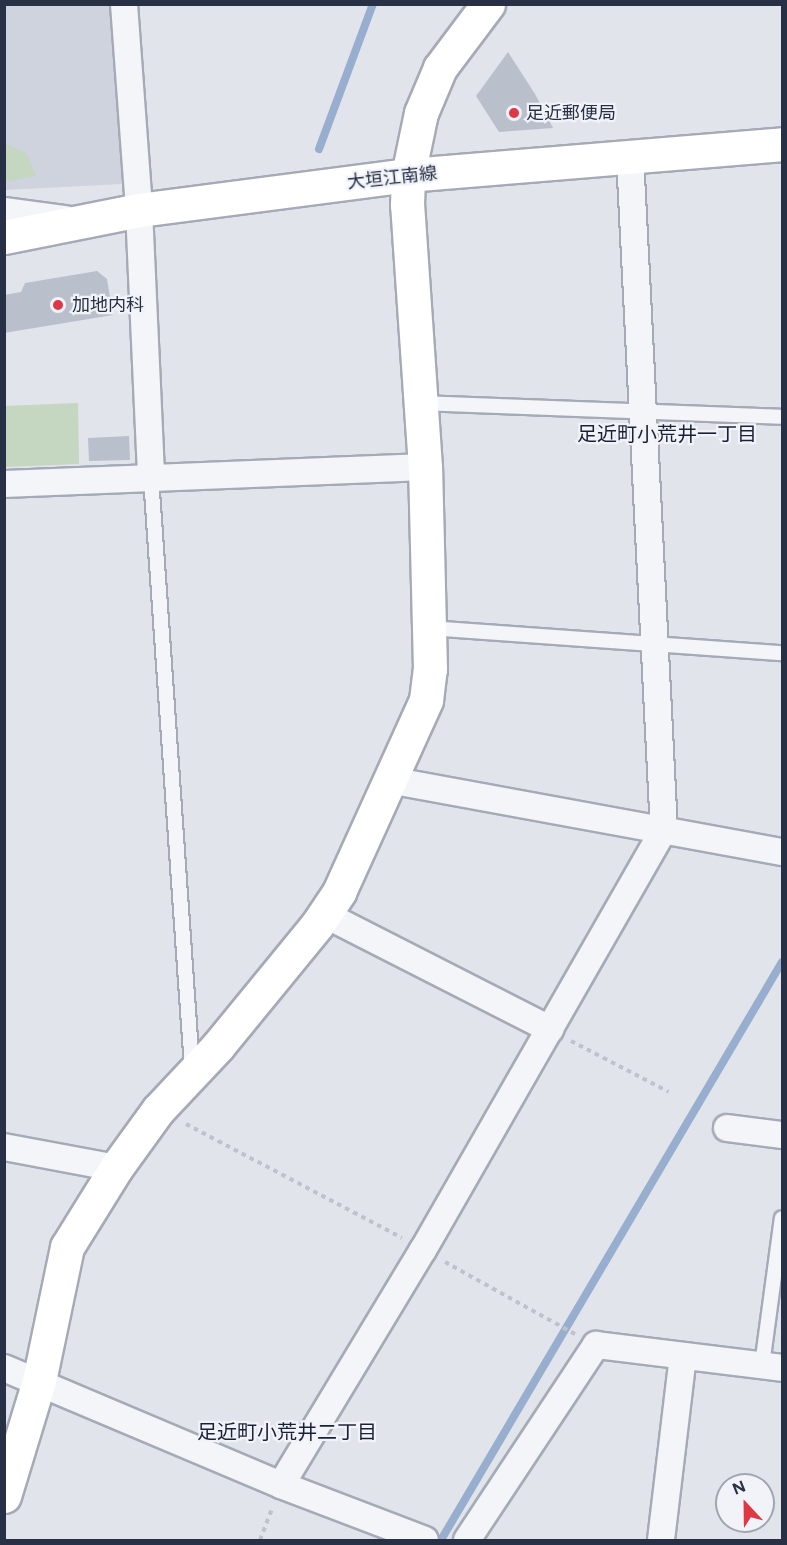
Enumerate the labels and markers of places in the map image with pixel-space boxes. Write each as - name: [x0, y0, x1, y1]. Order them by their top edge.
- place label: 足近郵便局: [526, 102, 616, 124]
- marker: 足近郵便局: [507, 106, 521, 120]
- place label: 加地内科: [72, 294, 144, 316]
- marker: 加地内科: [49, 296, 67, 314]

